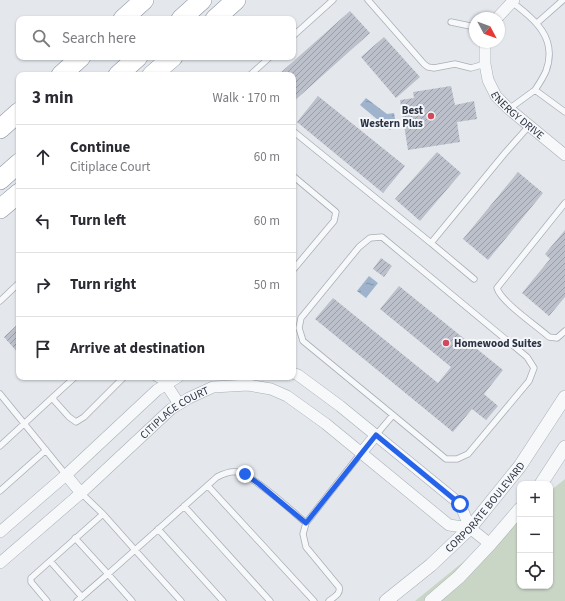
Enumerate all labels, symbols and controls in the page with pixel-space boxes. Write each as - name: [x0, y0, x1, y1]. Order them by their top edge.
- north arrow: [469, 12, 505, 48]
- search box: [16, 16, 296, 60]
- icon: search: [30, 27, 52, 49]
- text: Search here: [62, 28, 136, 49]
- text: 3 min: [32, 86, 73, 110]
- text: Walk · 170 m: [212, 89, 280, 107]
- street label: ENERGY DRIVE: [487, 89, 547, 143]
- place label: Best Western Plus: [360, 103, 424, 131]
- marker: Best Western Plus: [426, 111, 436, 121]
- text: Continue: [70, 137, 130, 158]
- icon: ahead: [32, 146, 54, 168]
- text: 60 m: [254, 148, 280, 166]
- text: Citiplace Court: [70, 158, 150, 176]
- icon: left: [32, 210, 54, 232]
- text: Turn left: [70, 210, 126, 231]
- text: 60 m: [254, 212, 280, 230]
- icon: right: [32, 274, 54, 296]
- text: Turn right: [70, 274, 136, 295]
- text: 50 m: [254, 276, 280, 294]
- place label: Homewood Suites: [454, 336, 542, 351]
- icon: arrive: [32, 338, 54, 360]
- text: Arrive at destination: [70, 338, 205, 359]
- marker: Homewood Suites: [441, 338, 451, 348]
- street label: CITIPLACE COURT: [137, 383, 211, 442]
- street label: CORPORATE BOULEVARD: [442, 459, 529, 556]
- route end: [236, 465, 254, 483]
- map controls: [517, 481, 553, 589]
- button: +: [517, 481, 553, 517]
- route start: [451, 495, 469, 513]
- button: −: [517, 517, 553, 553]
- button: locate: [517, 553, 553, 589]

